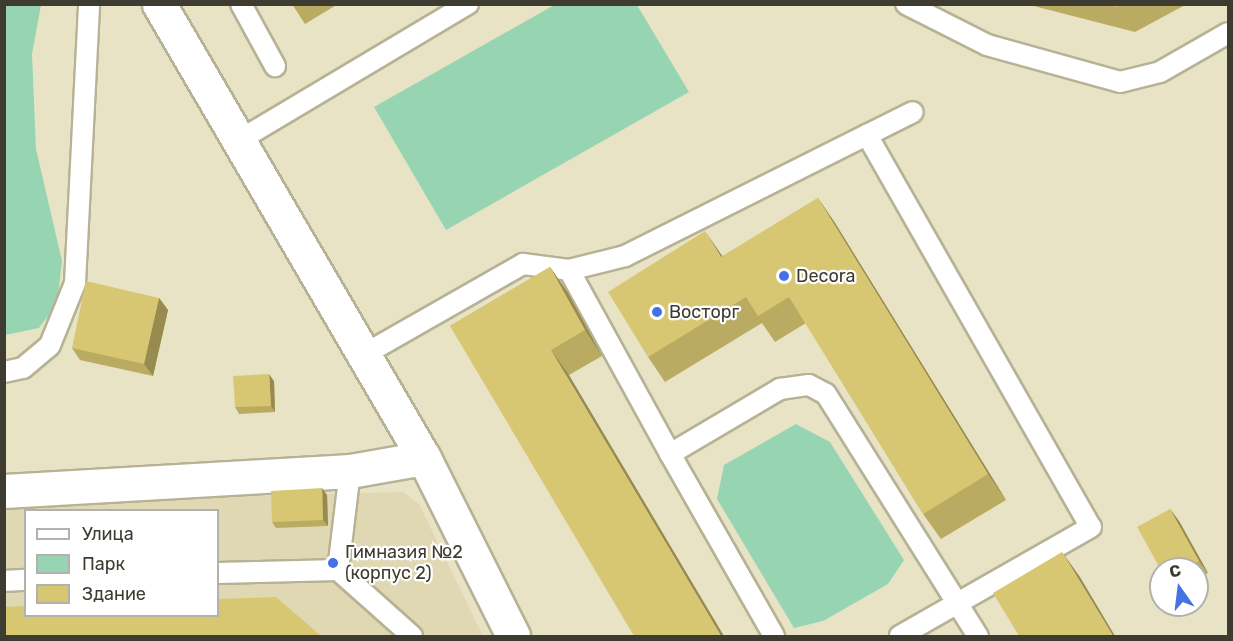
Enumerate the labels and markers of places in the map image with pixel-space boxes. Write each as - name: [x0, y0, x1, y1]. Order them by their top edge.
- place label: Decora: [796, 265, 855, 287]
- marker: Decora: [777, 269, 791, 283]
- place label: Восторг: [669, 301, 739, 323]
- marker: Восторг: [650, 305, 664, 319]
- place label: Гимназия №2 (корпус 2): [345, 542, 463, 584]
- marker: Гимназия №2 (корпус 2): [326, 556, 340, 570]

